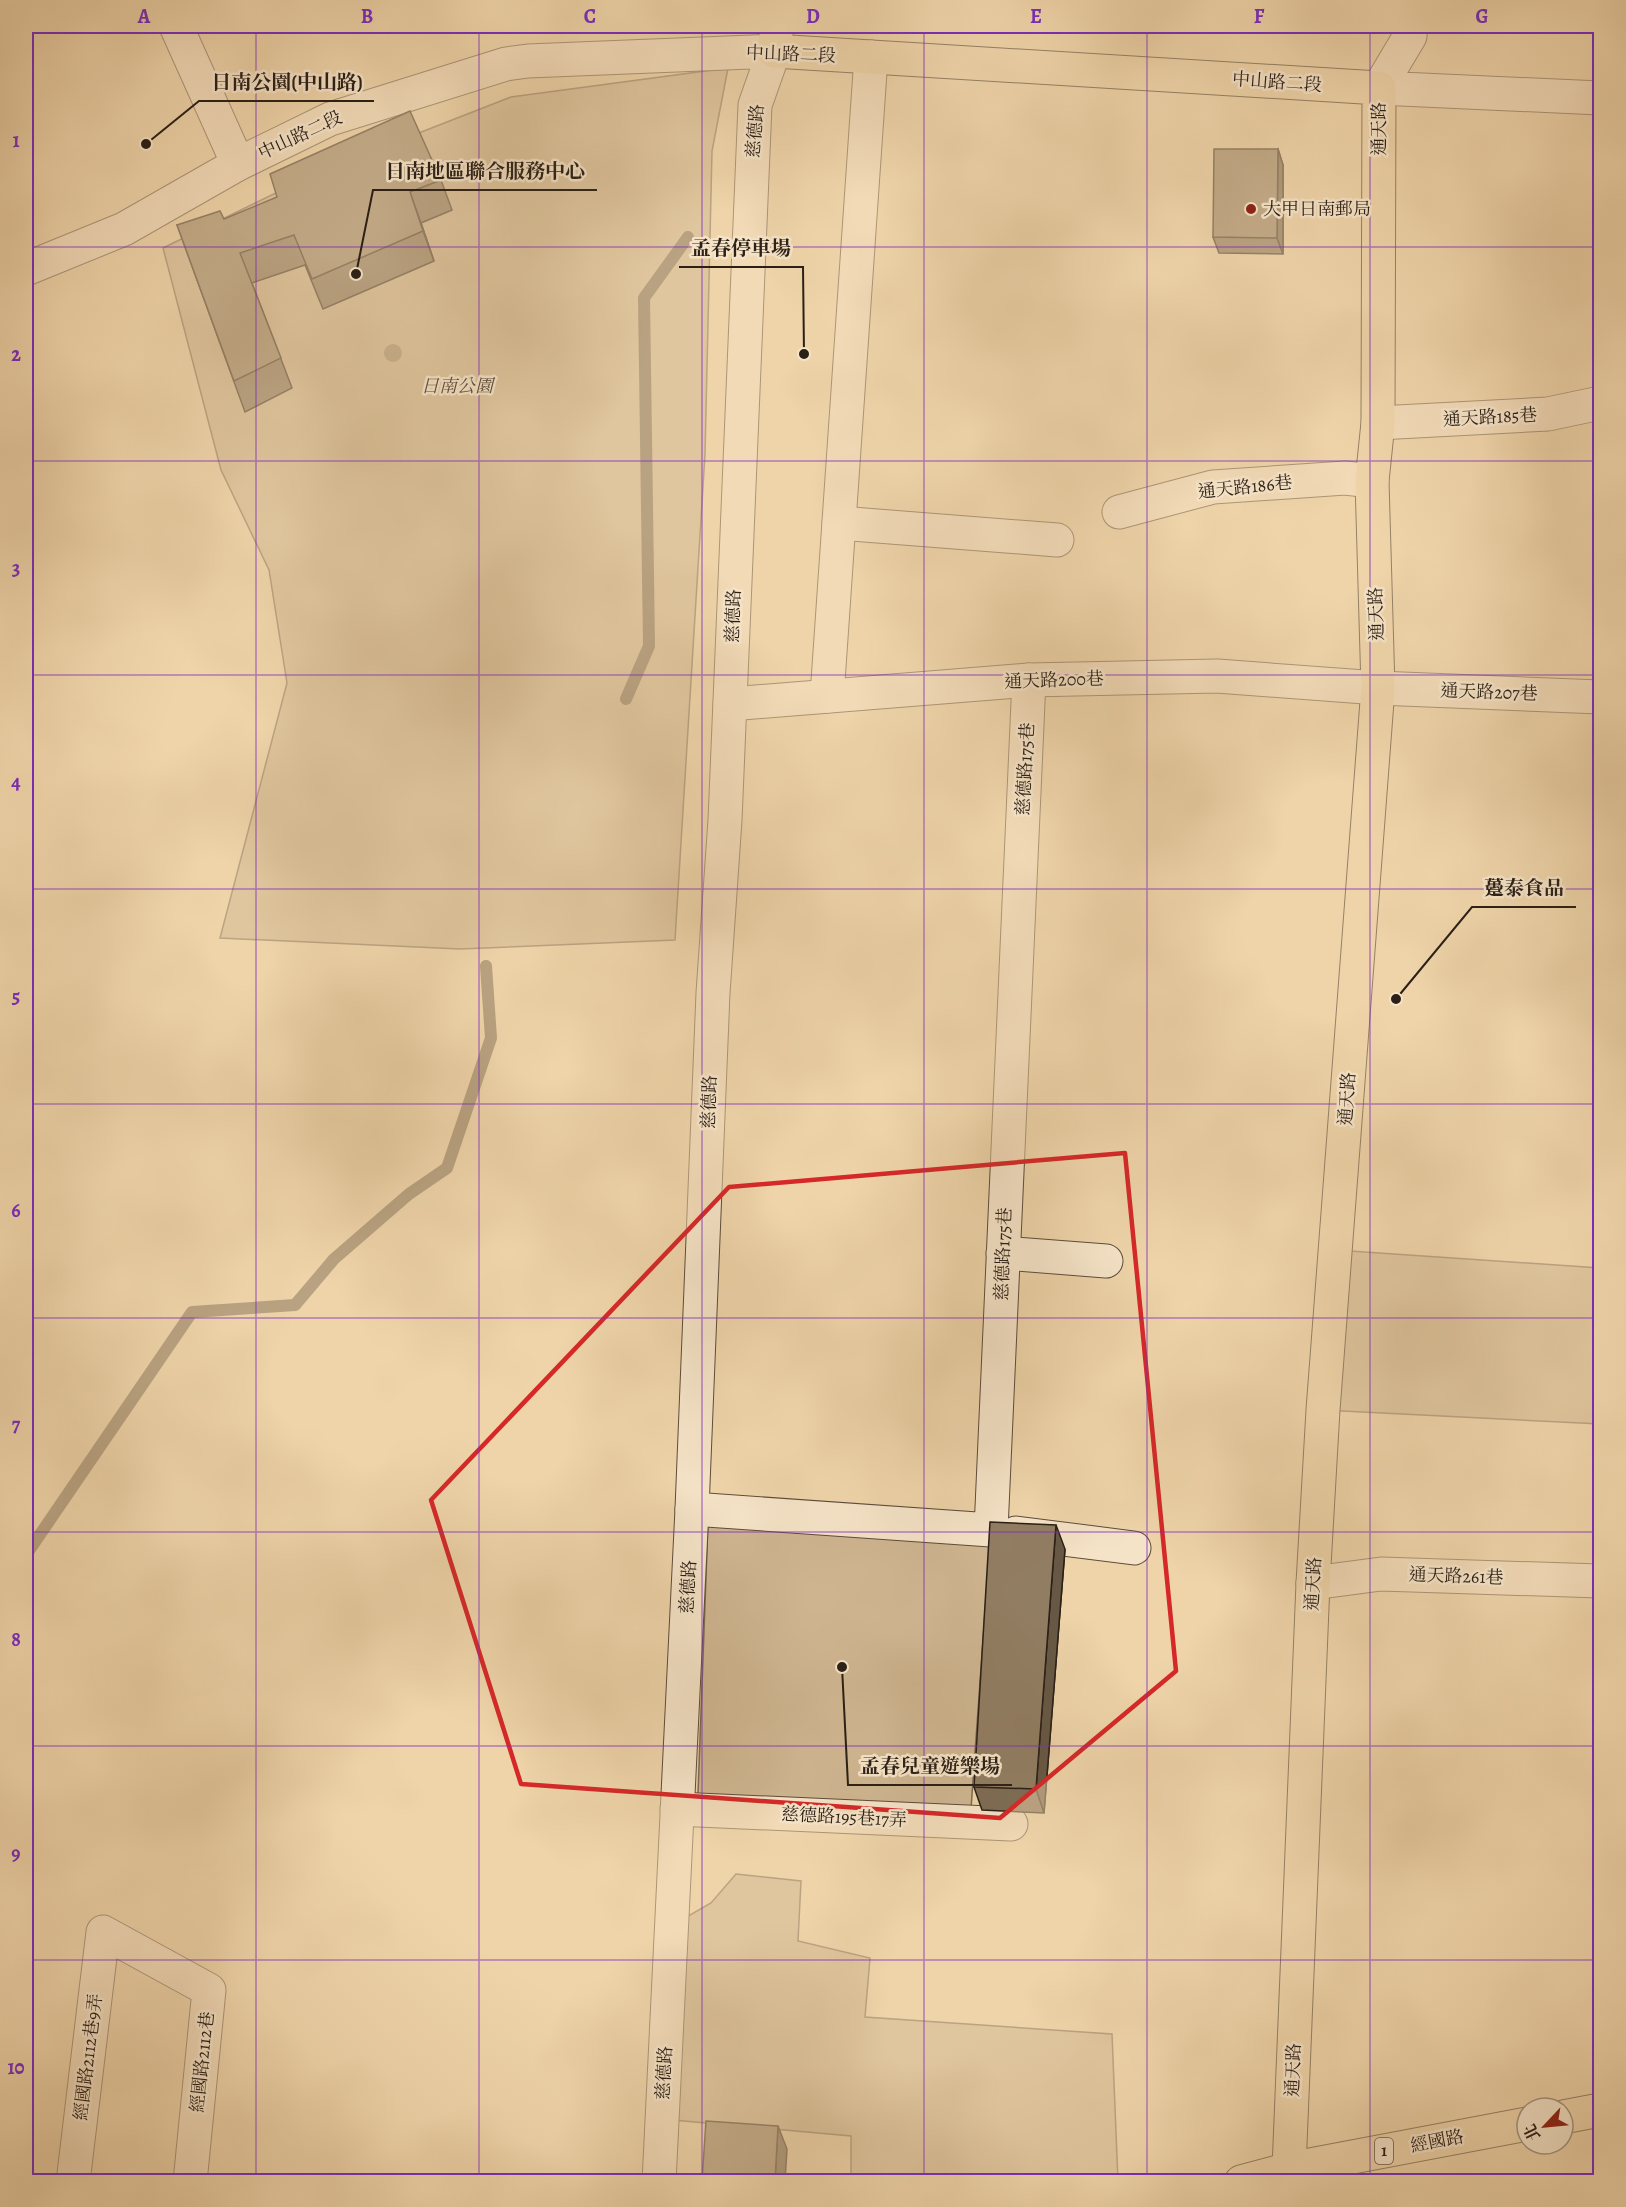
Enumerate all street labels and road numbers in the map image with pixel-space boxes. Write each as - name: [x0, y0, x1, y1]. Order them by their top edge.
- street label: 中山路二段: [746, 40, 836, 68]
- street label: 中山路二段: [1231, 67, 1323, 97]
- street label: 通天路: [1367, 102, 1391, 156]
- street label: 慈德路: [741, 103, 769, 159]
- street label: 中山路二段: [254, 105, 346, 165]
- street label: 通天路185巷: [1442, 403, 1538, 431]
- street label: 通天路186巷: [1196, 470, 1294, 504]
- street label: 通天路: [1363, 587, 1389, 641]
- street label: 慈德路: [720, 589, 746, 643]
- street label: 通天路200巷: [1004, 666, 1104, 694]
- street label: 通天路207巷: [1440, 678, 1538, 706]
- street label: 慈德路175巷: [1011, 722, 1039, 816]
- street label: 通天路: [1333, 1071, 1361, 1127]
- street label: 慈德路: [696, 1075, 722, 1129]
- street label: 慈德路175巷: [989, 1207, 1017, 1301]
- street label: 通天路: [1300, 1556, 1326, 1612]
- street label: 慈德路: [675, 1559, 701, 1615]
- street label: 通天路261巷: [1408, 1562, 1504, 1590]
- street label: 慈德路195巷17弄: [781, 1802, 907, 1832]
- street label: 經國路2112巷9弄: [68, 1992, 108, 2122]
- street label: 經國路2112巷: [185, 2010, 219, 2114]
- street label: 通天路: [1280, 2043, 1306, 2097]
- street label: 慈德路: [651, 2045, 677, 2101]
- street label: 經國路: [1408, 2124, 1466, 2158]
- road number: 1: [1375, 2138, 1393, 2164]

